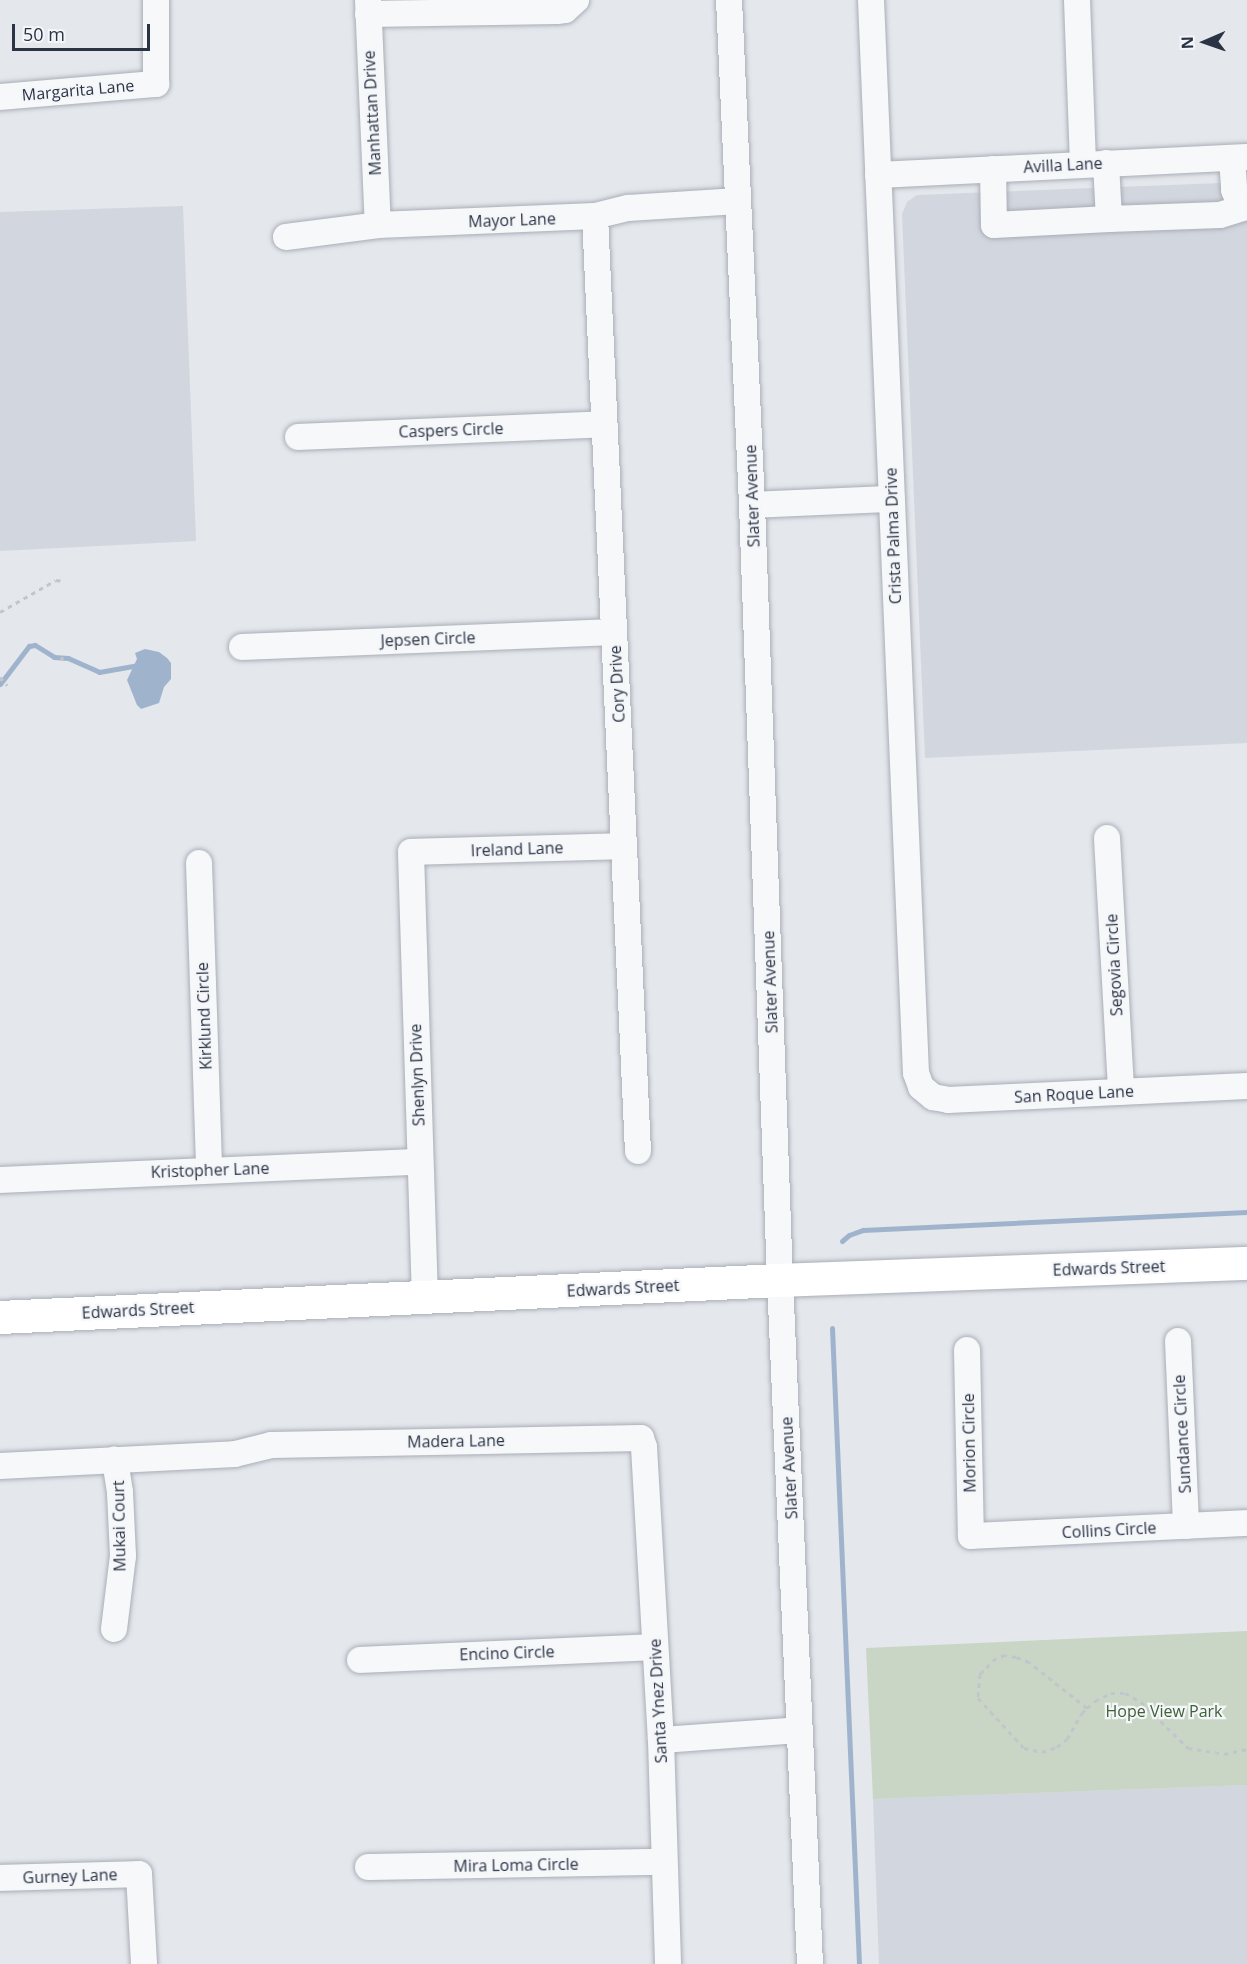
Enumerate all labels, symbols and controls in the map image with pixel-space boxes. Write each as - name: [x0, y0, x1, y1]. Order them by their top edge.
- scale bar: [15, 12, 153, 50]
- north arrow: [1175, 12, 1235, 72]
- text: 50 m: [23, 22, 65, 46]
- text: N: [1176, 36, 1198, 50]
- street label: Manhattan Drive: [359, 50, 385, 176]
- street label: Margarita Lane: [21, 76, 135, 104]
- street label: Avilla Lane: [1023, 153, 1103, 177]
- street label: Mayor Lane: [468, 209, 556, 231]
- street label: Caspers Circle: [398, 419, 504, 441]
- street label: Slater Avenue: [741, 444, 763, 548]
- street label: Crista Palma Drive: [881, 467, 905, 605]
- street label: Jepsen Circle: [380, 628, 476, 650]
- street label: Cory Drive: [605, 645, 629, 723]
- street label: Ireland Lane: [470, 838, 564, 860]
- street label: Segovia Circle: [1102, 913, 1126, 1017]
- street label: Slater Avenue: [759, 930, 781, 1034]
- street label: Kirklund Circle: [193, 962, 215, 1070]
- street label: Shenlyn Drive: [406, 1023, 428, 1127]
- street label: San Roque Lane: [1014, 1081, 1134, 1107]
- street label: Kristopher Lane: [150, 1158, 270, 1182]
- street label: Edwards Street: [1052, 1256, 1166, 1280]
- street label: Edwards Street: [566, 1275, 680, 1301]
- street label: Edwards Street: [81, 1297, 195, 1323]
- street label: Sundance Circle: [1169, 1374, 1195, 1494]
- street label: Morion Circle: [959, 1393, 979, 1493]
- street label: Slater Avenue: [777, 1416, 801, 1520]
- street label: Madera Lane: [407, 1431, 505, 1451]
- street label: Mukai Court: [109, 1480, 129, 1572]
- street label: Collins Circle: [1061, 1518, 1157, 1542]
- street label: Santa Ynez Drive: [645, 1638, 671, 1764]
- street label: Encino Circle: [459, 1642, 555, 1664]
- park label: Hope View Park: [1106, 1701, 1222, 1721]
- street label: Mira Loma Circle: [453, 1854, 579, 1876]
- street label: Gurney Lane: [22, 1865, 118, 1887]

